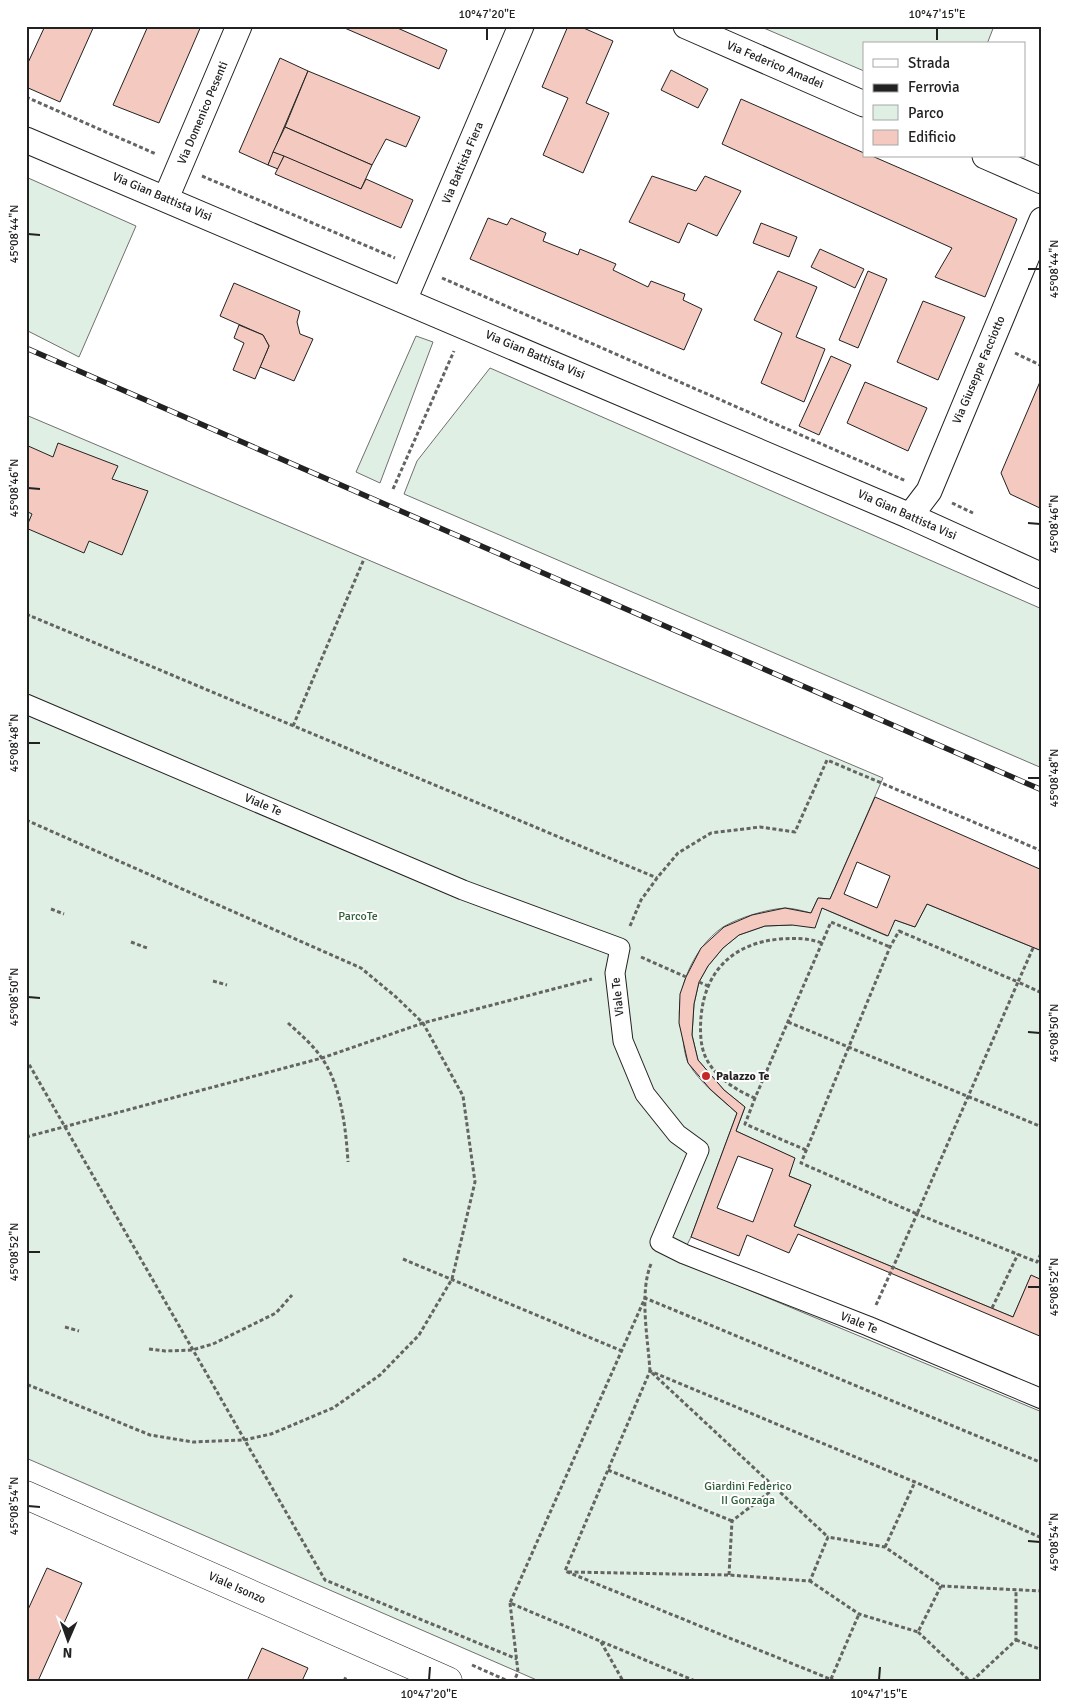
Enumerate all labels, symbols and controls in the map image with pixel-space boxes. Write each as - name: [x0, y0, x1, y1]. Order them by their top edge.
- text: 10°47'20"E: [458, 7, 516, 22]
- text: 10°47'15"E: [908, 7, 966, 22]
- street label: Via Federico Amadei: [724, 38, 826, 92]
- legend: [863, 42, 1026, 158]
- text: Strada: [908, 54, 950, 72]
- street label: Via Domenico Pesenti: [174, 59, 232, 167]
- text: Ferrovia: [908, 78, 960, 96]
- text: Parco: [908, 104, 944, 122]
- street label: Via Battista Fiera: [439, 120, 487, 206]
- text: Edificio: [908, 128, 956, 146]
- street label: Via Gian Battista Visi: [110, 169, 214, 225]
- text: 45°08'44"N: [7, 205, 22, 263]
- text: 45°08'44"N: [1047, 240, 1062, 298]
- street label: Via Giuseppe Facciotto: [949, 314, 1009, 426]
- street label: Via Gian Battista Visi: [483, 327, 587, 383]
- text: 45°08'46"N: [7, 459, 22, 517]
- street label: Via Gian Battista Visi: [855, 486, 959, 544]
- text: 45°08'46"N: [1047, 495, 1062, 553]
- text: 45°08'48"N: [7, 714, 22, 772]
- text: 45°08'48"N: [1047, 749, 1062, 807]
- street label: Viale Te: [242, 790, 284, 820]
- park label: ParcoTe: [338, 909, 378, 924]
- text: 45°08'50"N: [7, 968, 22, 1026]
- street label: Viale Te: [608, 977, 628, 1017]
- text: 45°08'50"N: [1047, 1004, 1062, 1062]
- place label: Palazzo Te: [716, 1069, 770, 1084]
- marker: Palazzo Te: [700, 1070, 712, 1082]
- text: 45°08'52"N: [7, 1223, 22, 1281]
- text: 45°08'52"N: [1047, 1258, 1062, 1316]
- street label: Viale Te: [838, 1309, 880, 1337]
- text: 45°08'54"N: [7, 1477, 22, 1535]
- park label: Giardini Federico II Gonzaga: [704, 1479, 792, 1508]
- text: 45°08'54"N: [1047, 1513, 1062, 1571]
- street label: Viale Isonzo: [206, 1569, 268, 1607]
- north arrow: [42, 1614, 92, 1664]
- text: N: [62, 1644, 73, 1661]
- text: 10°47'20"E: [400, 1687, 458, 1702]
- text: 10°47'15"E: [850, 1687, 908, 1702]

